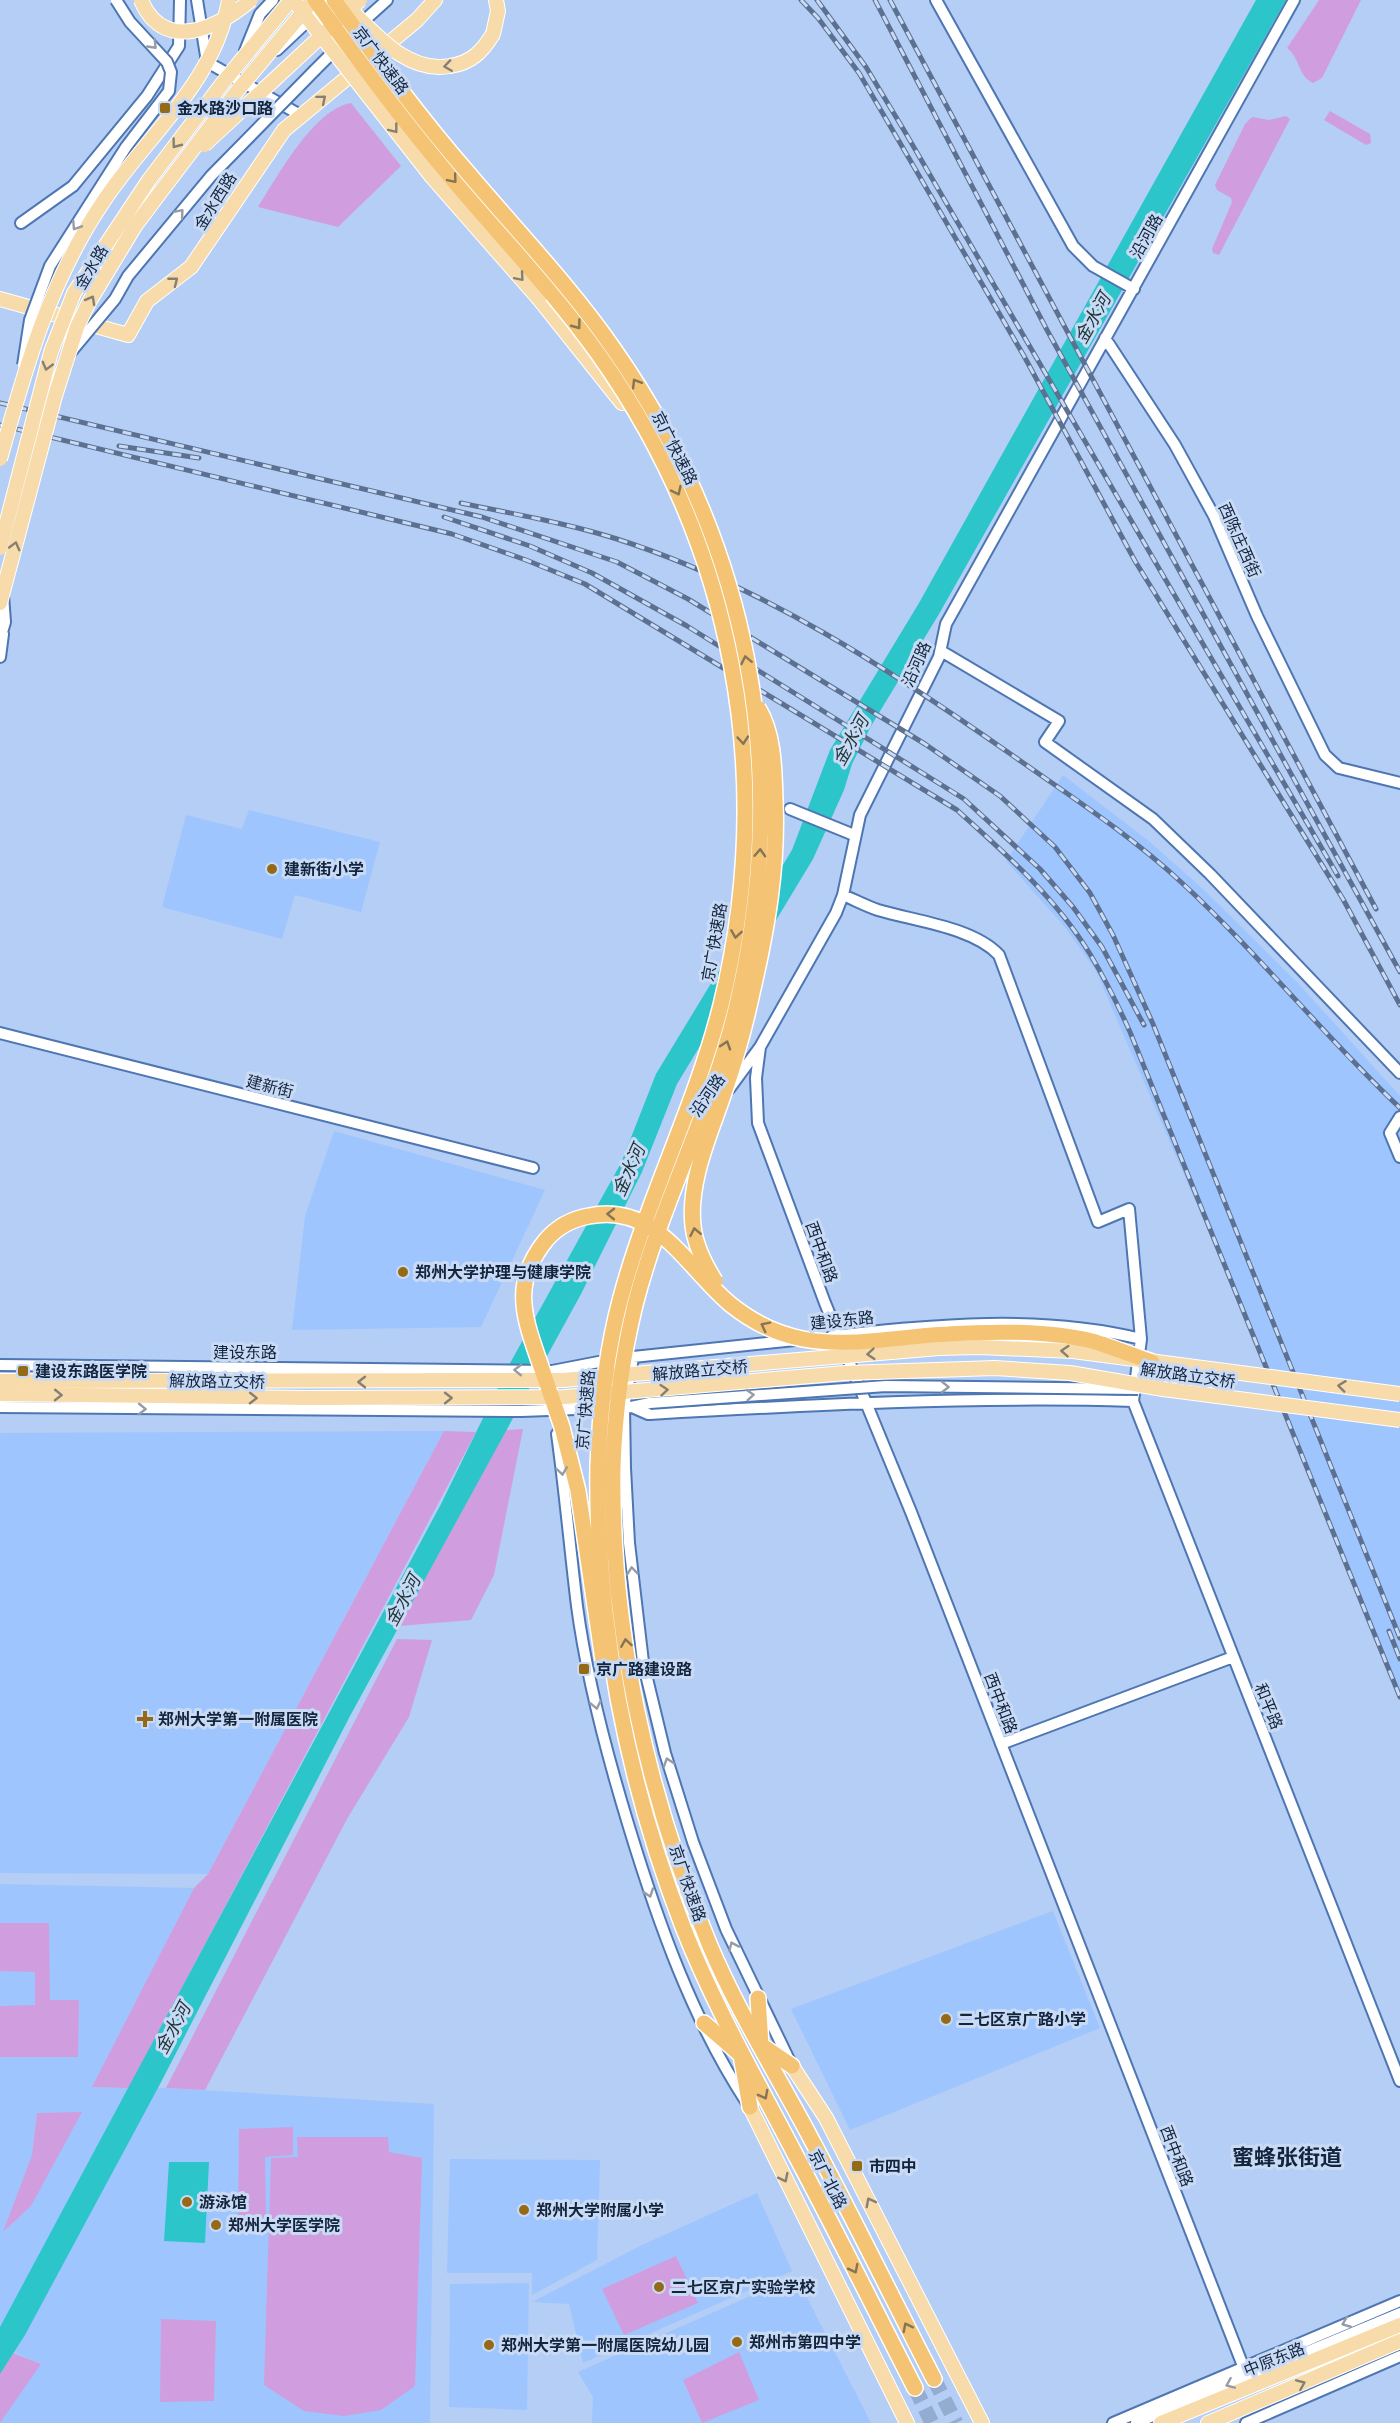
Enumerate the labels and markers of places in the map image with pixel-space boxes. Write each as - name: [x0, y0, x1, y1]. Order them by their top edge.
- place label: 金水路沙口路: [177, 97, 273, 119]
- marker: 金水路沙口路: [158, 101, 172, 115]
- place label: 建新街小学: [284, 858, 364, 880]
- marker: 建新街小学: [265, 862, 279, 876]
- place label: 郑州大学护理与健康学院: [415, 1261, 591, 1283]
- marker: 郑州大学护理与健康学院: [396, 1265, 410, 1279]
- place label: 建设东路医学院: [35, 1360, 147, 1382]
- marker: 建设东路医学院: [16, 1364, 30, 1378]
- place label: 京广路建设路: [596, 1658, 692, 1680]
- marker: 京广路建设路: [577, 1662, 591, 1676]
- place label: 郑州大学第一附属医院: [158, 1708, 318, 1730]
- marker: 郑州大学第一附属医院: [136, 1710, 154, 1728]
- place label: 二七区京广路小学: [958, 2008, 1086, 2030]
- marker: 二七区京广路小学: [939, 2012, 953, 2026]
- place label: 市四中: [869, 2155, 917, 2177]
- marker: 市四中: [850, 2159, 864, 2173]
- place label: 游泳馆: [199, 2191, 247, 2213]
- marker: 游泳馆: [180, 2195, 194, 2209]
- place label: 郑州大学附属小学: [536, 2199, 664, 2221]
- marker: 郑州大学附属小学: [517, 2203, 531, 2217]
- place label: 郑州大学医学院: [228, 2214, 340, 2236]
- marker: 郑州大学医学院: [209, 2218, 223, 2232]
- place label: 二七区京广实验学校: [671, 2276, 816, 2298]
- marker: 二七区京广实验学校: [652, 2280, 666, 2294]
- place label: 郑州市第四中学: [749, 2331, 861, 2353]
- place label: 郑州大学第一附属医院幼儿园: [501, 2334, 709, 2356]
- marker: 郑州市第四中学: [730, 2335, 744, 2349]
- marker: 郑州大学第一附属医院幼儿园: [482, 2338, 496, 2352]

